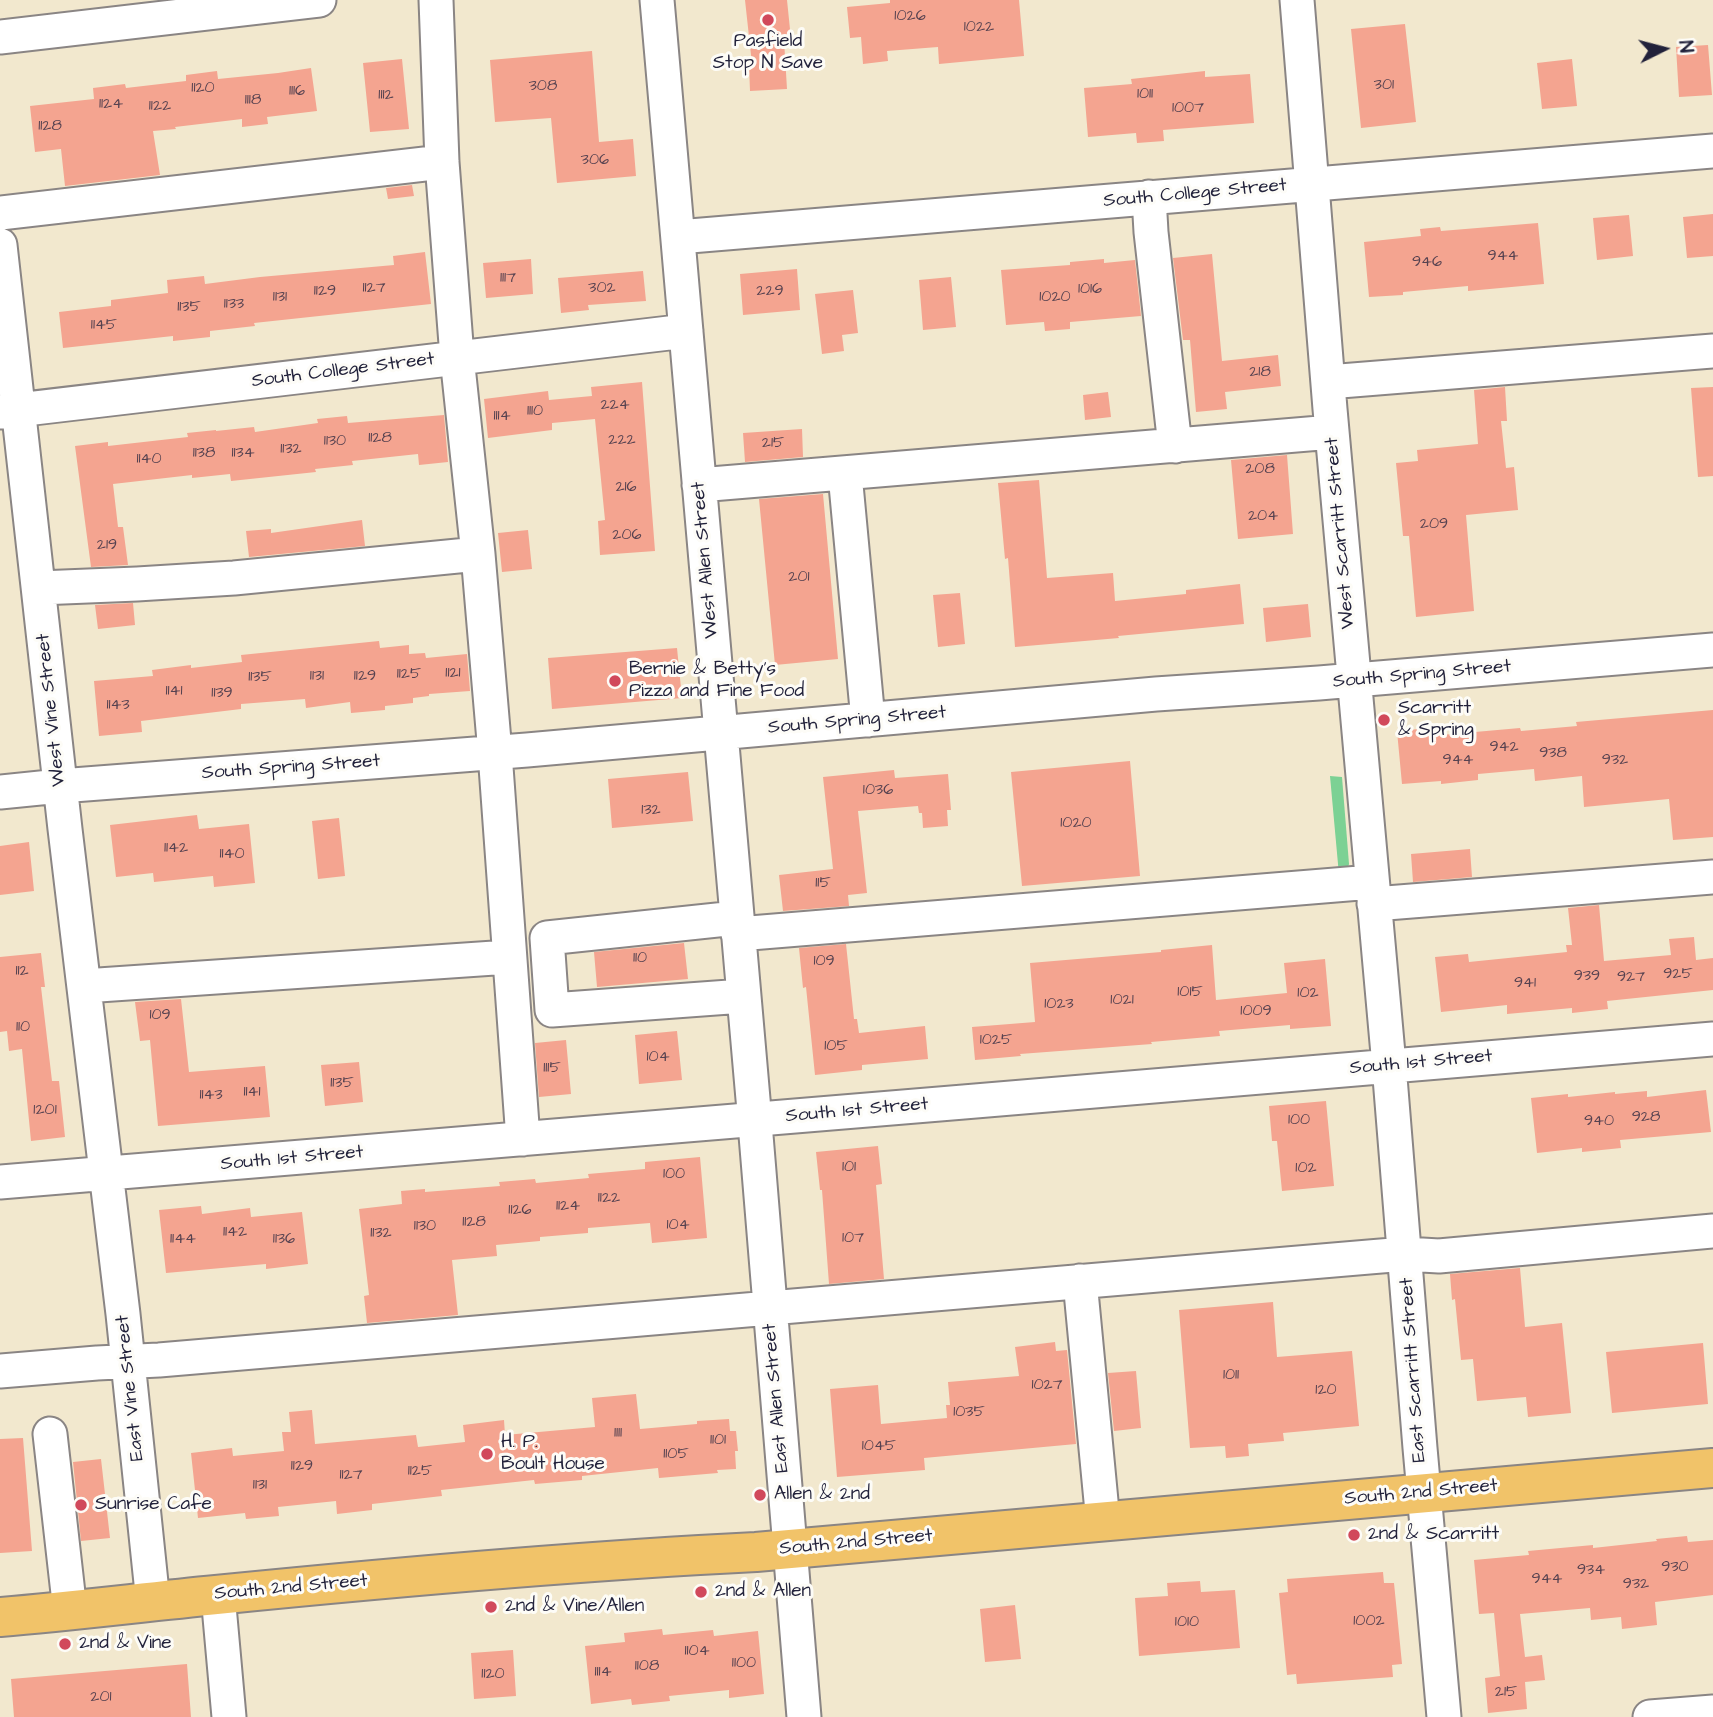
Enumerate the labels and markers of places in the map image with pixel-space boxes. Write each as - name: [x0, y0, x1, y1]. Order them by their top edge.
- marker: Pasfield Stop N Save: [760, 12, 776, 28]
- place label: Pasfield Stop N Save: [713, 31, 823, 75]
- place label: Bernie & Betty's Pizza and Fine Food: [629, 659, 804, 703]
- marker: Bernie & Betty's Pizza and Fine Food: [607, 673, 623, 689]
- place label: Scarritt & Spring: [1398, 698, 1474, 742]
- marker: Scarritt & Spring: [1376, 712, 1392, 728]
- place label: H. P. Boult House: [501, 1432, 605, 1476]
- marker: H. P. Boult House: [479, 1446, 495, 1462]
- place label: Allen & 2nd: [774, 1484, 870, 1506]
- marker: Allen & 2nd: [752, 1487, 768, 1503]
- place label: Sunrise Cafe: [95, 1494, 212, 1516]
- marker: Sunrise Cafe: [73, 1497, 89, 1513]
- place label: 2nd & Scarritt: [1368, 1524, 1499, 1546]
- marker: 2nd & Scarritt: [1346, 1527, 1362, 1543]
- place label: 2nd & Allen: [715, 1581, 811, 1603]
- marker: 2nd & Allen: [693, 1584, 709, 1600]
- place label: 2nd & Vine/Allen: [505, 1596, 644, 1618]
- marker: 2nd & Vine/Allen: [483, 1599, 499, 1615]
- place label: 2nd & Vine: [79, 1633, 172, 1655]
- marker: 2nd & Vine: [57, 1636, 73, 1652]

